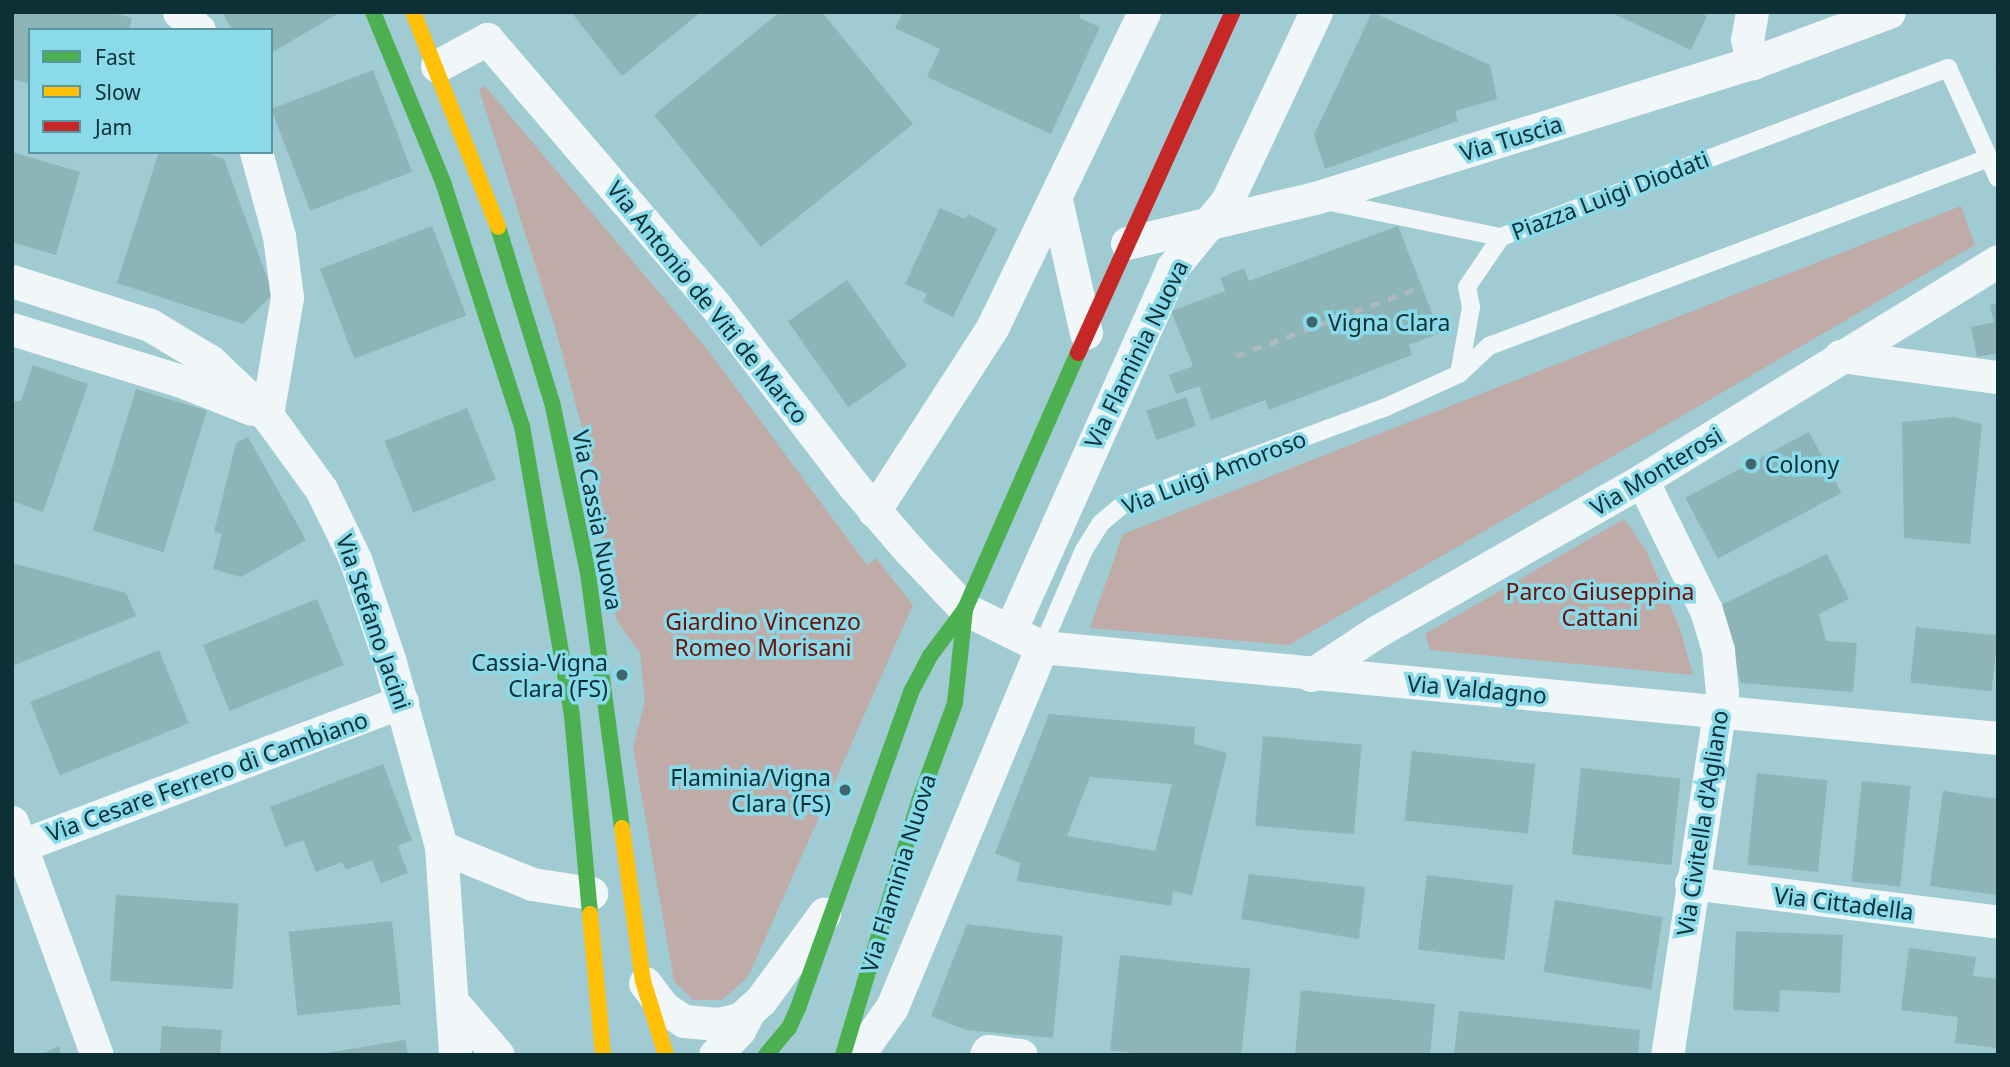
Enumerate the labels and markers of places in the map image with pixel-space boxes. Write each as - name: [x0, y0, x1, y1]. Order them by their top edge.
- place label: Vigna Clara: [1328, 308, 1450, 336]
- marker: Vigna Clara: [1302, 312, 1322, 332]
- place label: Colony: [1765, 450, 1839, 478]
- marker: Colony: [1743, 456, 1759, 472]
- place label: Cassia-Vigna Clara (FS): [471, 648, 608, 702]
- marker: Cassia-Vigna Clara (FS): [614, 667, 630, 683]
- place label: Flaminia/Vigna Clara (FS): [670, 763, 831, 817]
- marker: Flaminia/Vigna Clara (FS): [837, 782, 853, 798]

